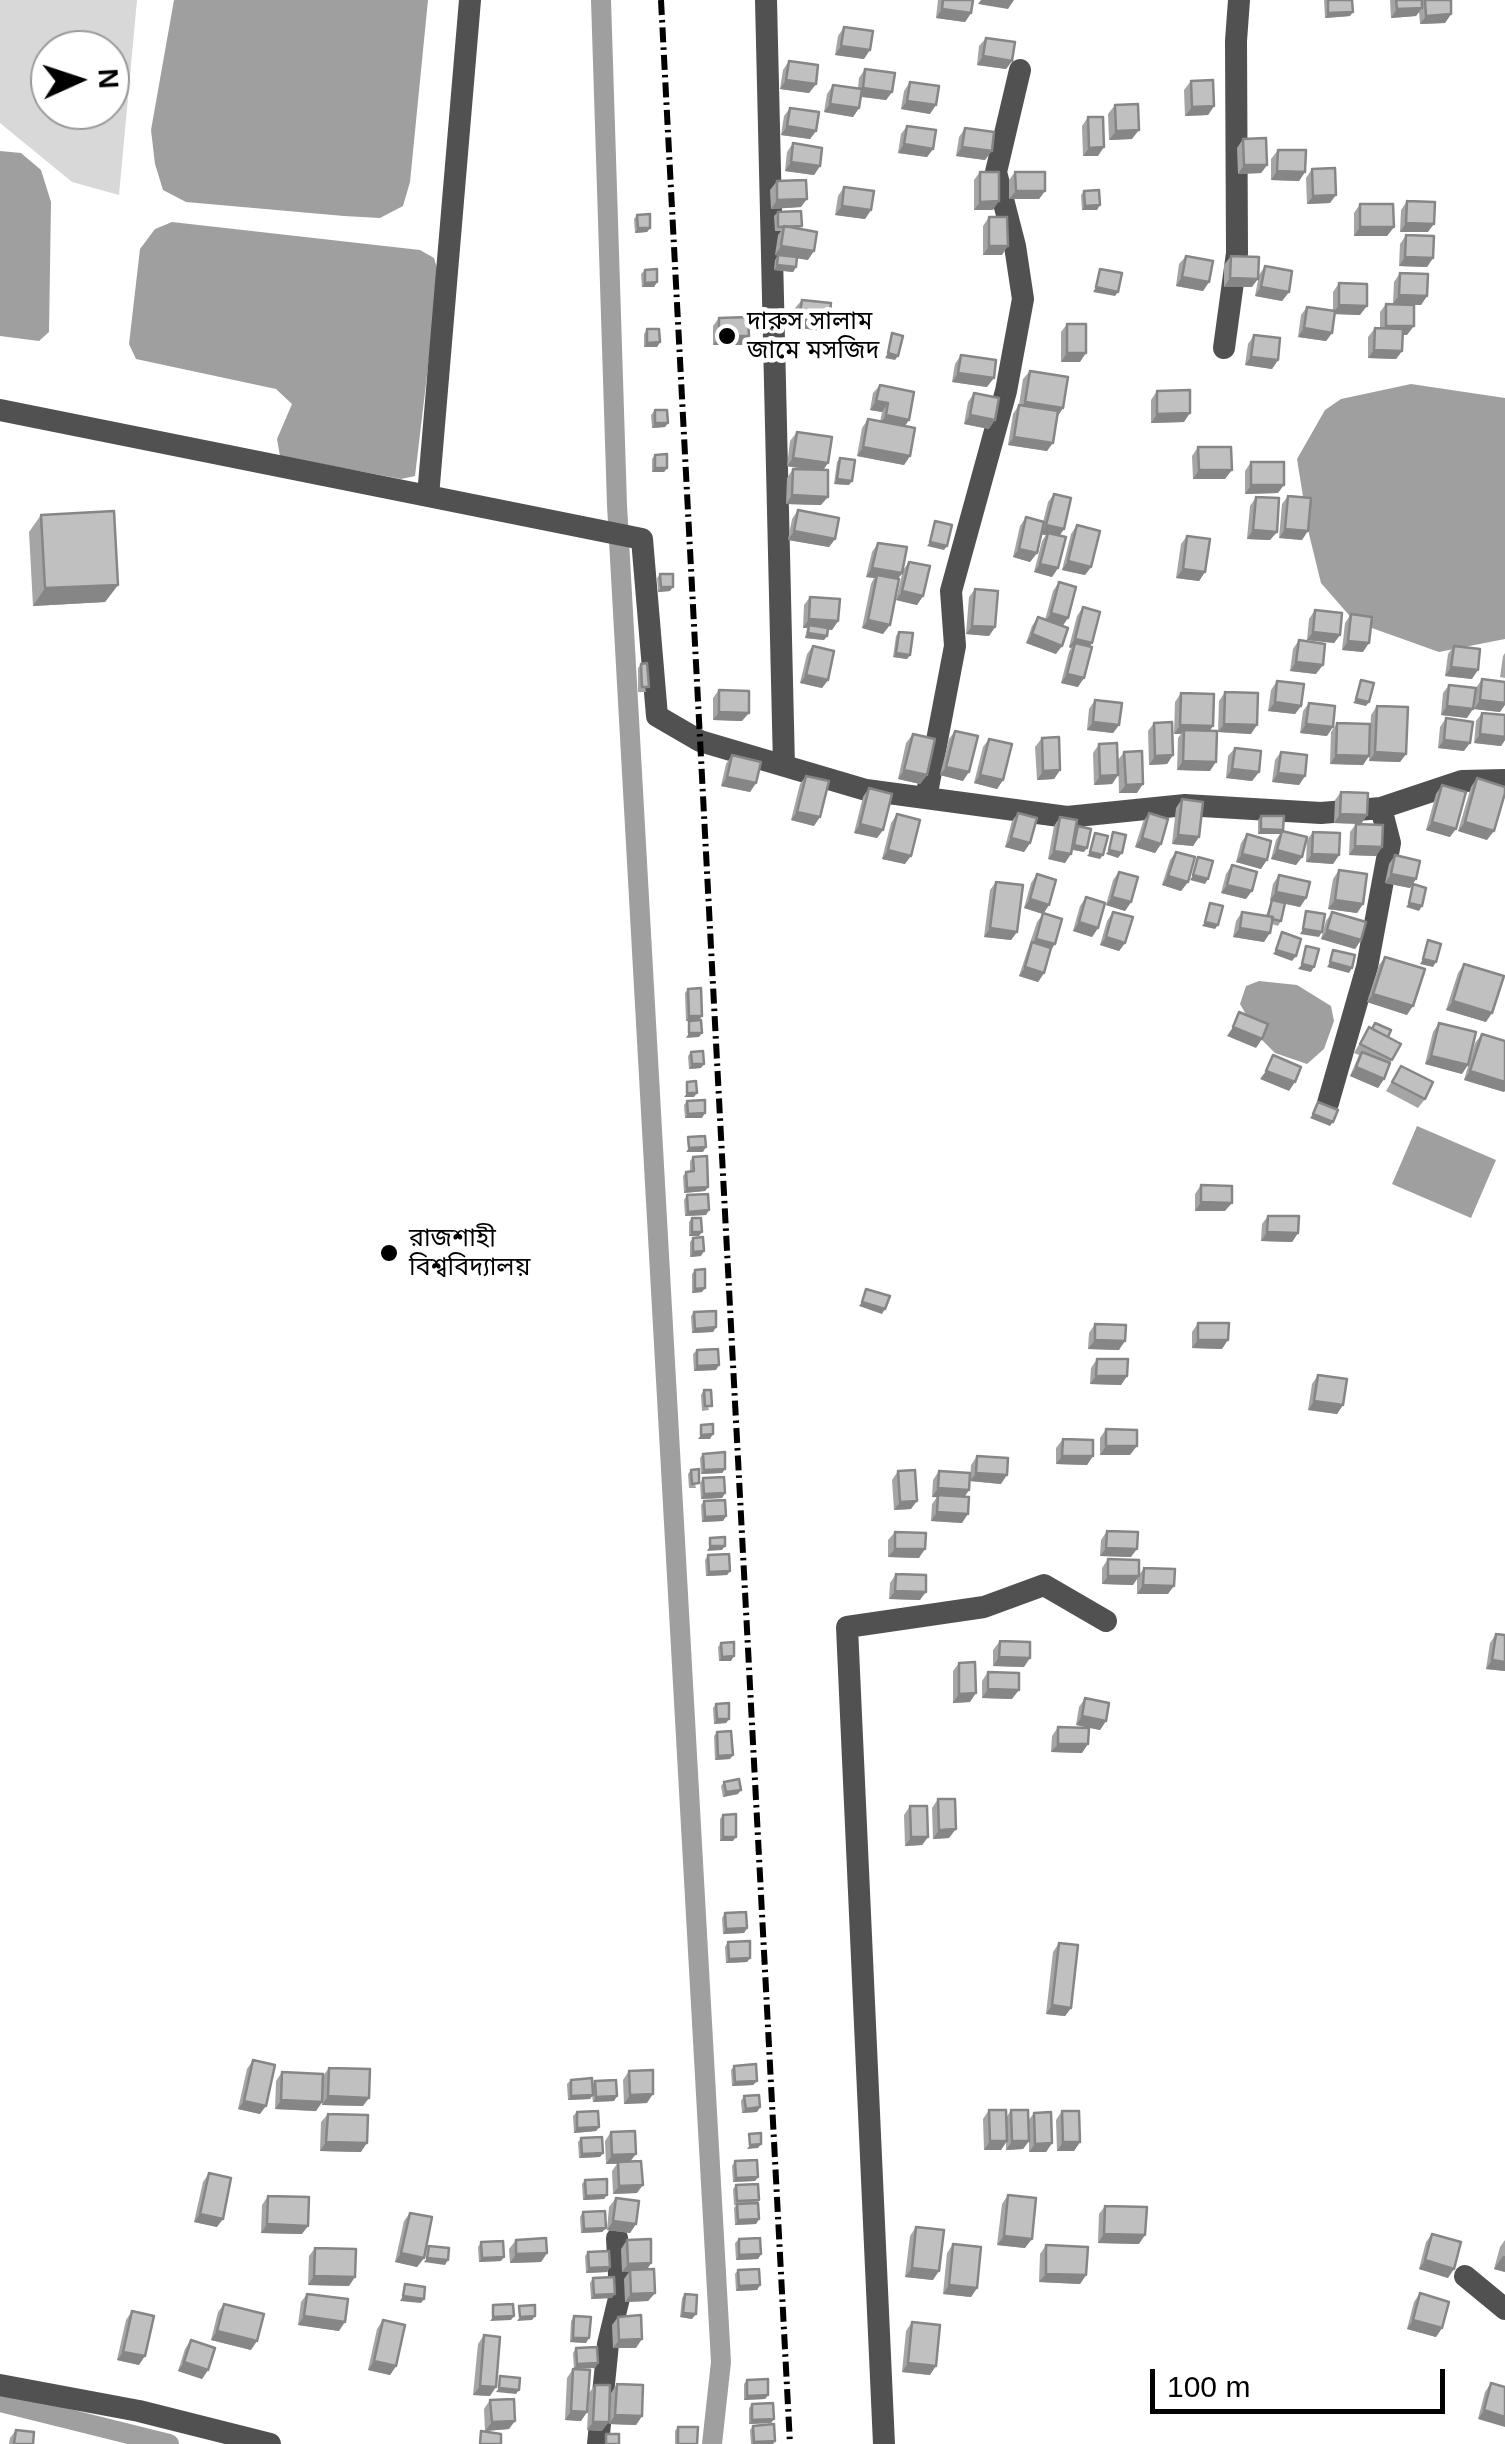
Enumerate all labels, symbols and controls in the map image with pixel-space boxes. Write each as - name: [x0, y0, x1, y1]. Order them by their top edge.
- north arrow: [30, 30, 130, 130]
- text: N: [92, 68, 124, 89]
- place label: দারুস সালাম জামে মসজিদ: [747, 307, 879, 366]
- marker: দারুস সালাম জামে মসজিদ: [716, 325, 738, 347]
- place label: রাজশাহী বিশ্ববিদ্যালয়: [409, 1224, 530, 1283]
- marker: রাজশাহী বিশ্ববিদ্যালয়: [378, 1242, 400, 1264]
- scale bar: [1155, 2349, 1450, 2411]
- text: 100 m: [1167, 2370, 1250, 2403]

